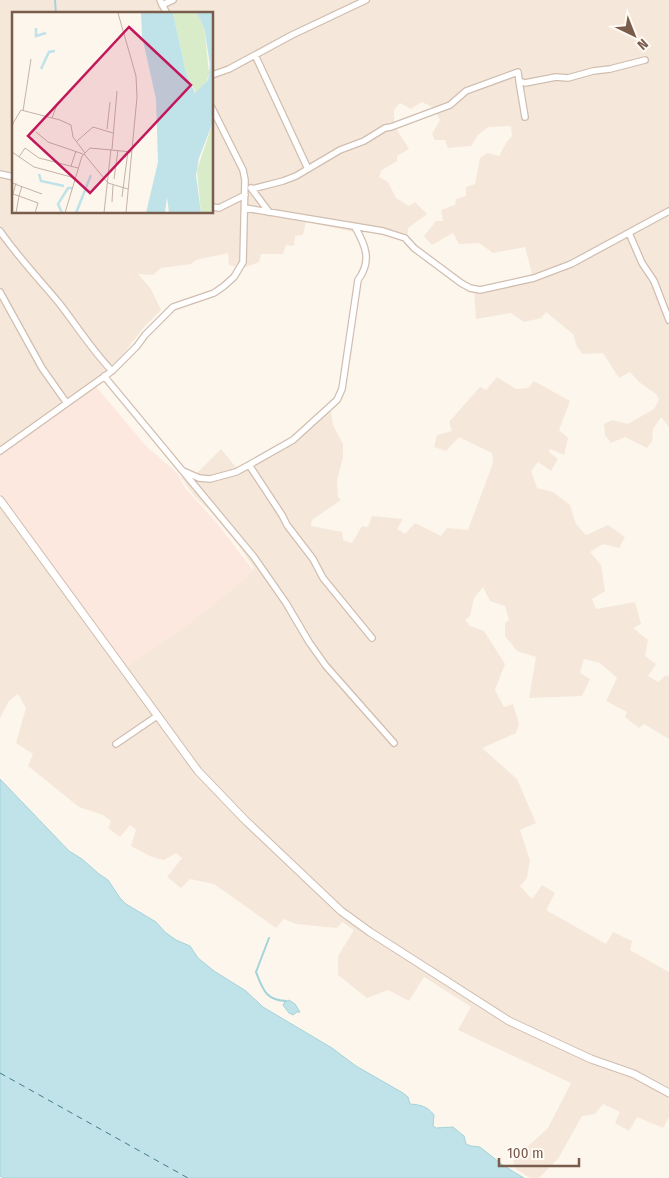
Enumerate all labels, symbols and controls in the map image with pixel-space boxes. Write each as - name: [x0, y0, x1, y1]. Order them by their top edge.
- north arrow: [609, 10, 659, 60]
- inset map: [12, 12, 214, 214]
- text: N: [634, 35, 651, 53]
- scale bar: [499, 1136, 579, 1168]
- text: 100 m: [507, 1144, 544, 1162]

